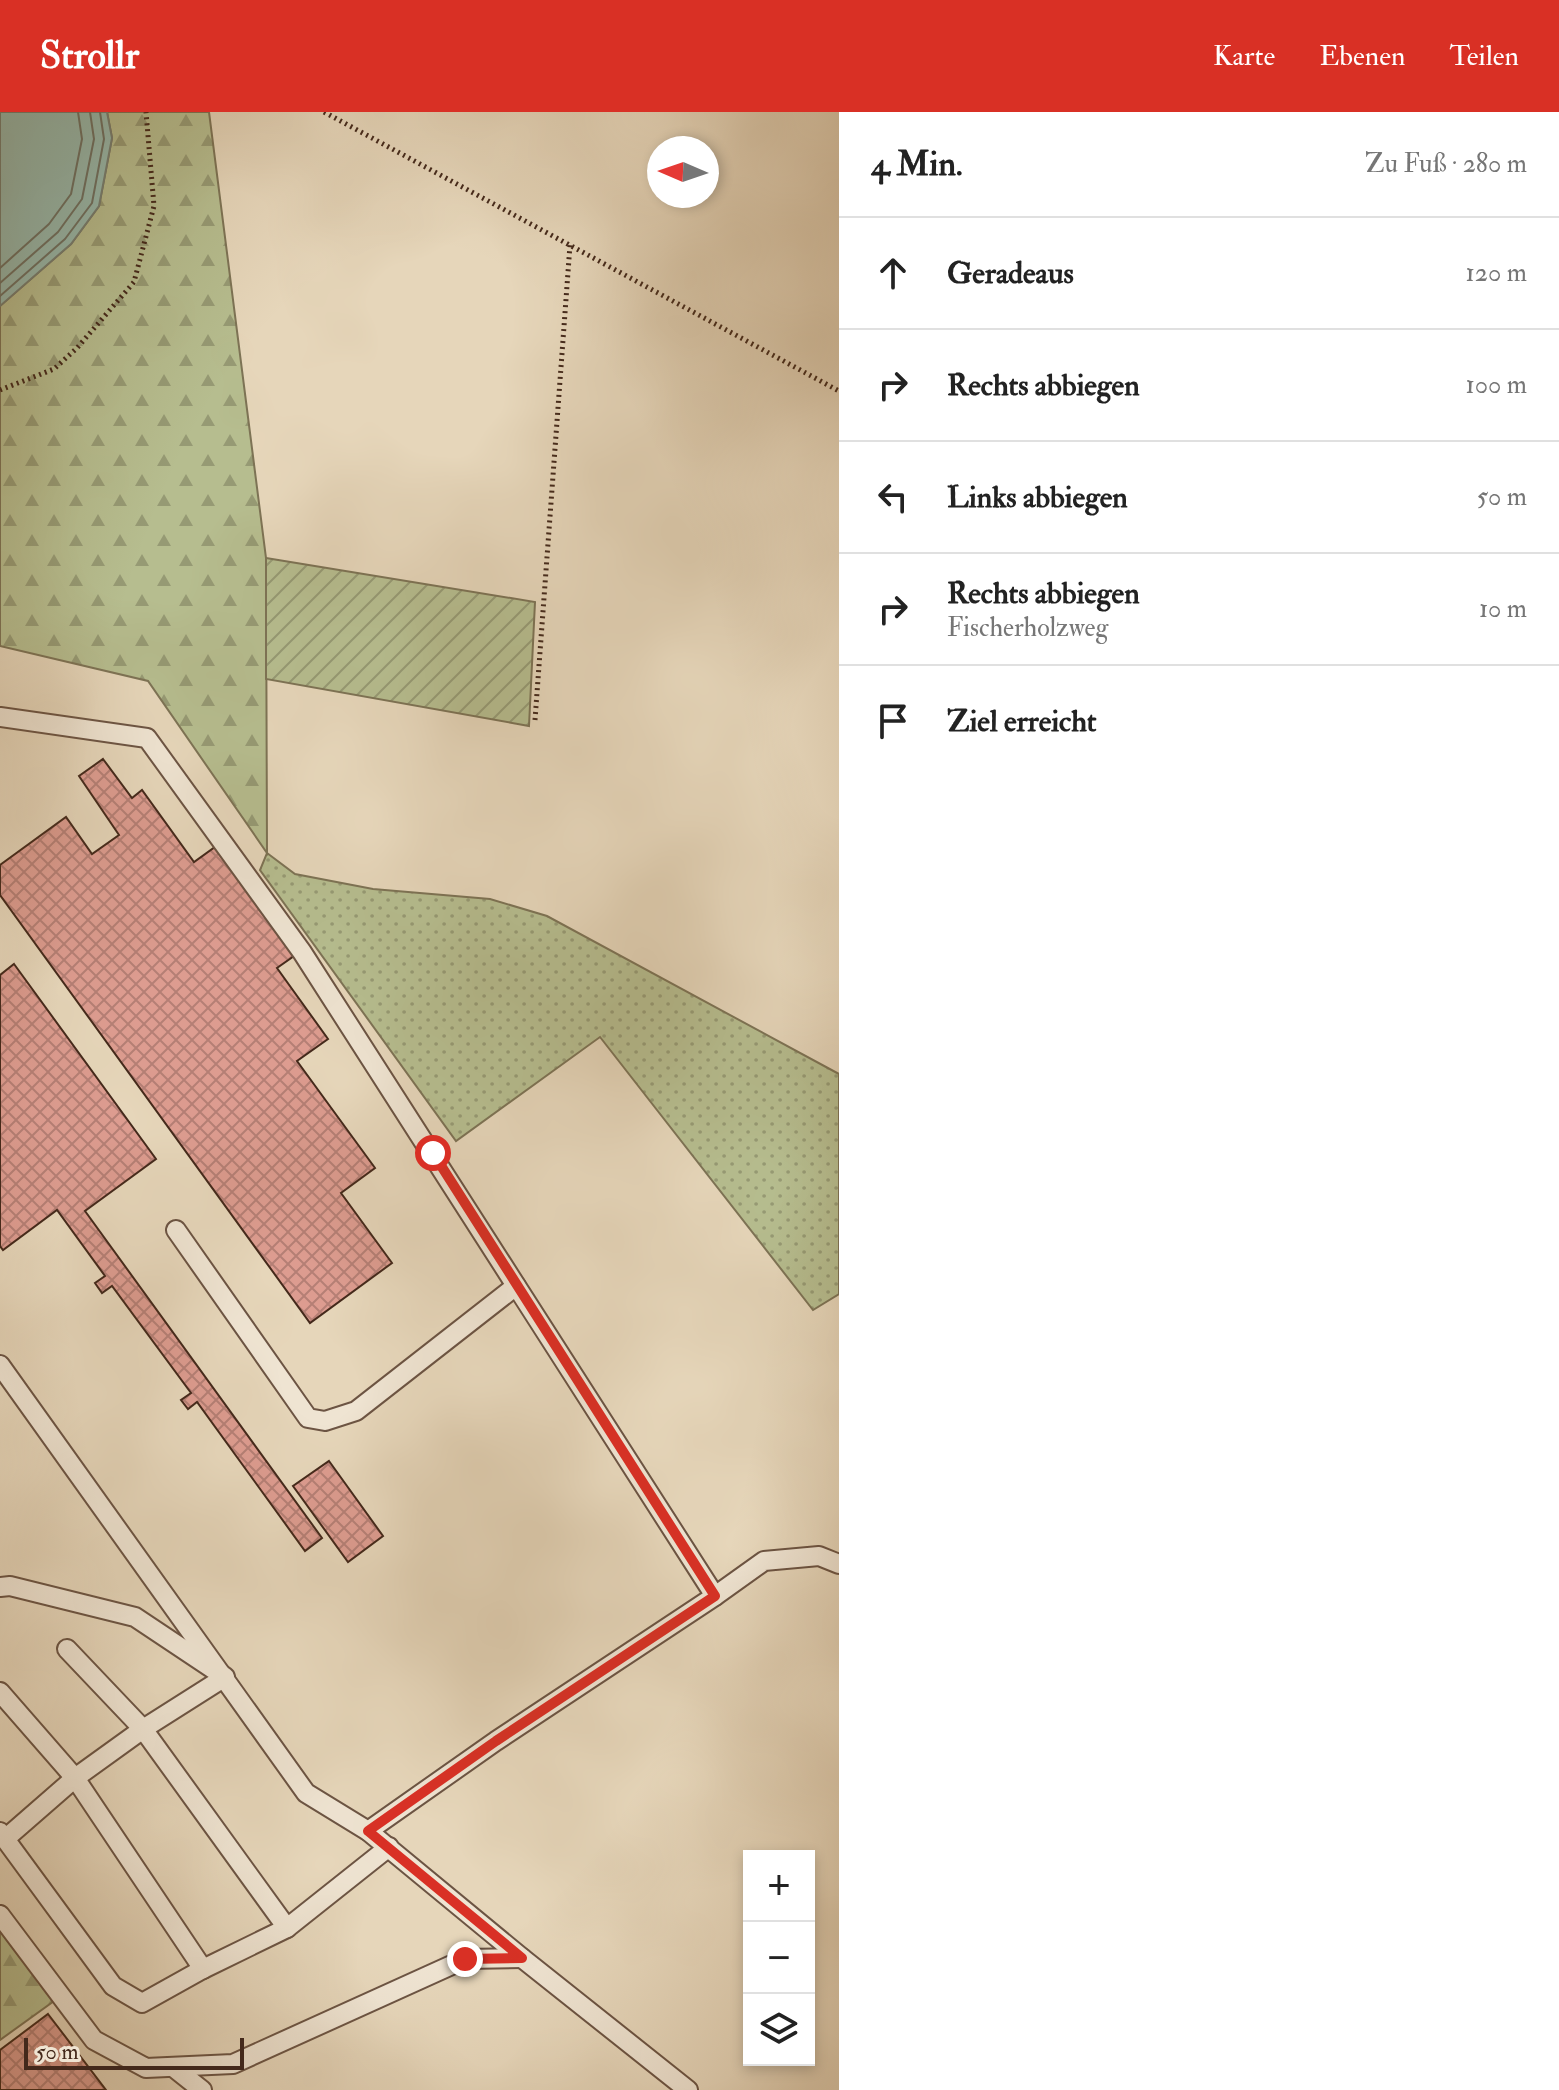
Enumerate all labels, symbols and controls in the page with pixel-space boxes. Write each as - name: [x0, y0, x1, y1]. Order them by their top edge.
- text: Strollr: [40, 32, 139, 80]
- text: Karte: [1213, 39, 1275, 74]
- text: Ebenen: [1319, 39, 1405, 74]
- text: Teilen: [1449, 39, 1519, 74]
- north arrow: [647, 136, 719, 208]
- text: 4 Min.: [871, 143, 963, 186]
- text: Zu Fuß · 280 m: [1365, 148, 1527, 180]
- icon: ahead: [871, 251, 915, 295]
- text: Geradeaus: [947, 255, 1074, 292]
- text: 120 m: [1466, 257, 1527, 289]
- icon: right: [871, 363, 915, 407]
- text: Rechts abbiegen: [947, 367, 1140, 404]
- text: 100 m: [1466, 369, 1527, 401]
- icon: left: [871, 475, 915, 519]
- text: Links abbiegen: [947, 479, 1128, 516]
- text: 50 m: [1477, 481, 1527, 513]
- text: Rechts abbiegen: [947, 575, 1140, 612]
- icon: right: [871, 587, 915, 631]
- text: 10 m: [1479, 593, 1527, 625]
- text: Fischerholzweg: [947, 612, 1108, 644]
- icon: arrive: [871, 699, 915, 743]
- text: Ziel erreicht: [947, 703, 1096, 740]
- route start: [415, 1135, 451, 1171]
- map controls: [743, 1850, 815, 2066]
- button: +: [743, 1850, 815, 1922]
- button: −: [743, 1922, 815, 1994]
- route end: [447, 1941, 483, 1977]
- button: layers: [743, 1994, 815, 2066]
- scale bar: [24, 2034, 244, 2070]
- text: 50 m: [36, 2038, 78, 2066]

